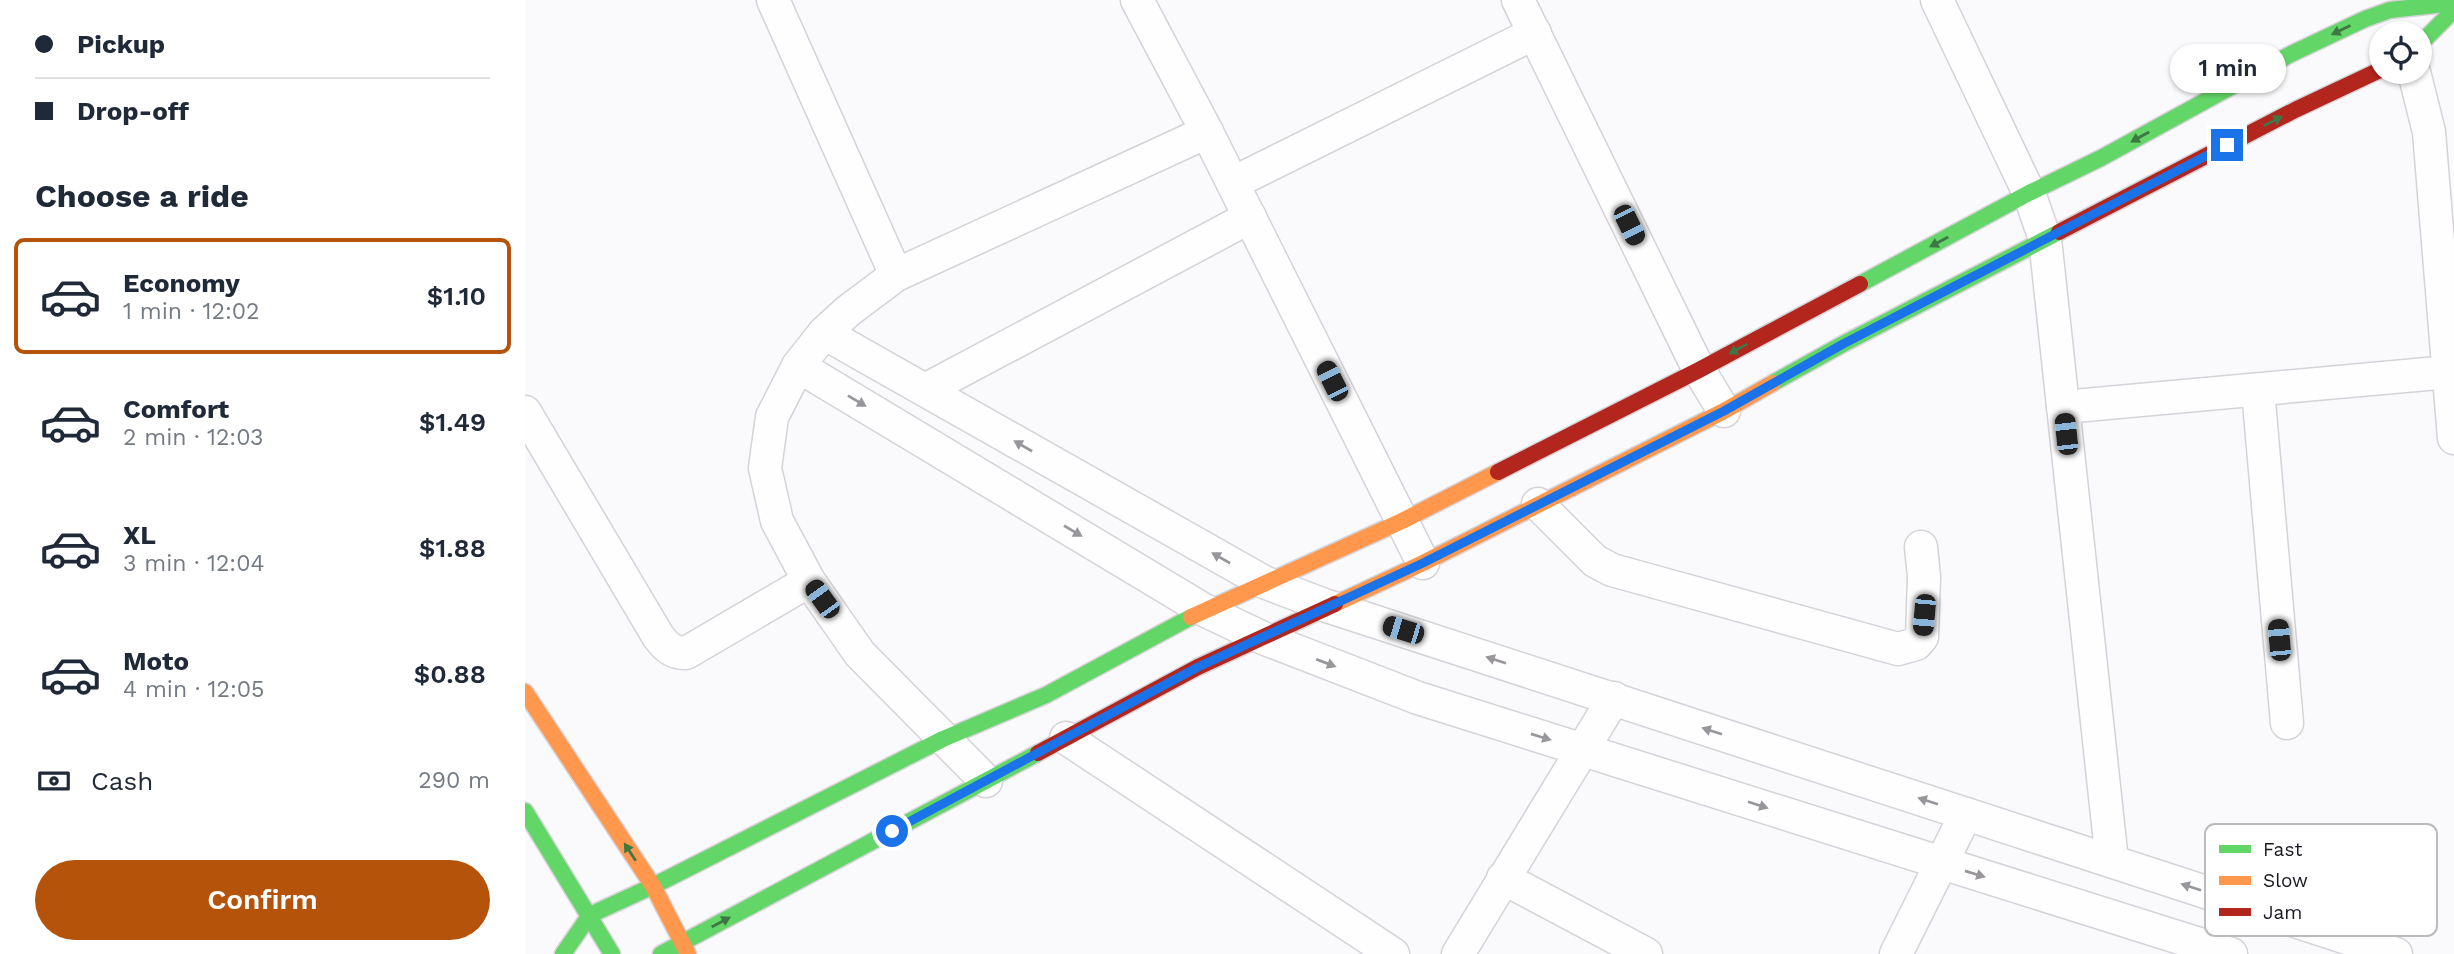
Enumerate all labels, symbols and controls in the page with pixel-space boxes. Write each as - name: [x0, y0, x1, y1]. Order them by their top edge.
- map controls: [2369, 21, 2432, 84]
- button: locate: [2369, 21, 2432, 84]
- one-way arrow: [2331, 25, 2351, 36]
- text: Pickup: [77, 29, 165, 59]
- callout: 1 min: [2169, 44, 2285, 92]
- text: 1 min: [2198, 55, 2258, 82]
- text: Drop-off: [77, 96, 189, 126]
- one-way arrow: [2263, 116, 2283, 127]
- route end: [2211, 129, 2243, 161]
- one-way arrow: [2131, 131, 2150, 143]
- text: Choose a ride: [35, 177, 249, 215]
- car: [1611, 202, 1648, 248]
- one-way arrow: [1928, 235, 1948, 247]
- icon: car: [39, 265, 102, 328]
- text: Economy: [123, 268, 240, 298]
- text: $1.10: [427, 281, 486, 311]
- text: 1 min · 12:02: [123, 298, 259, 325]
- one-way arrow: [1728, 343, 1748, 355]
- car: [1314, 358, 1351, 404]
- icon: car: [39, 391, 102, 454]
- text: Comfort: [123, 394, 229, 424]
- one-way arrow: [847, 395, 866, 408]
- text: $1.49: [419, 407, 486, 437]
- car: [2054, 412, 2079, 456]
- text: 2 min · 12:03: [123, 424, 263, 451]
- one-way arrow: [1013, 440, 1032, 452]
- icon: car: [39, 517, 102, 580]
- text: XL: [123, 520, 156, 550]
- one-way arrow: [1063, 525, 1082, 538]
- text: $1.88: [419, 533, 486, 563]
- text: 3 min · 12:04: [123, 550, 265, 577]
- one-way arrow: [1211, 552, 1230, 564]
- car: [802, 576, 843, 622]
- car: [1912, 593, 1937, 637]
- car: [1380, 614, 1427, 646]
- car: [2267, 618, 2292, 662]
- icon: car: [39, 643, 102, 706]
- text: Moto: [123, 646, 189, 676]
- one-way arrow: [1485, 654, 1506, 665]
- one-way arrow: [1316, 657, 1337, 668]
- text: $0.88: [414, 659, 486, 689]
- text: 4 min · 12:05: [123, 676, 264, 703]
- one-way arrow: [1701, 725, 1722, 735]
- one-way arrow: [1531, 732, 1552, 743]
- icon: cash: [35, 762, 73, 800]
- text: Cash: [91, 766, 153, 796]
- text: 290 m: [418, 767, 490, 794]
- one-way arrow: [1918, 795, 1939, 806]
- one-way arrow: [1748, 800, 1769, 811]
- route start: [876, 815, 908, 847]
- legend: [2205, 824, 2437, 936]
- text: Fast: [2263, 838, 2302, 861]
- one-way arrow: [624, 843, 637, 862]
- button: Confirm: [35, 860, 490, 940]
- one-way arrow: [1965, 869, 1986, 879]
- text: Slow: [2263, 869, 2308, 892]
- one-way arrow: [2180, 881, 2201, 892]
- text: Jam: [2263, 901, 2302, 924]
- one-way arrow: [712, 917, 732, 929]

